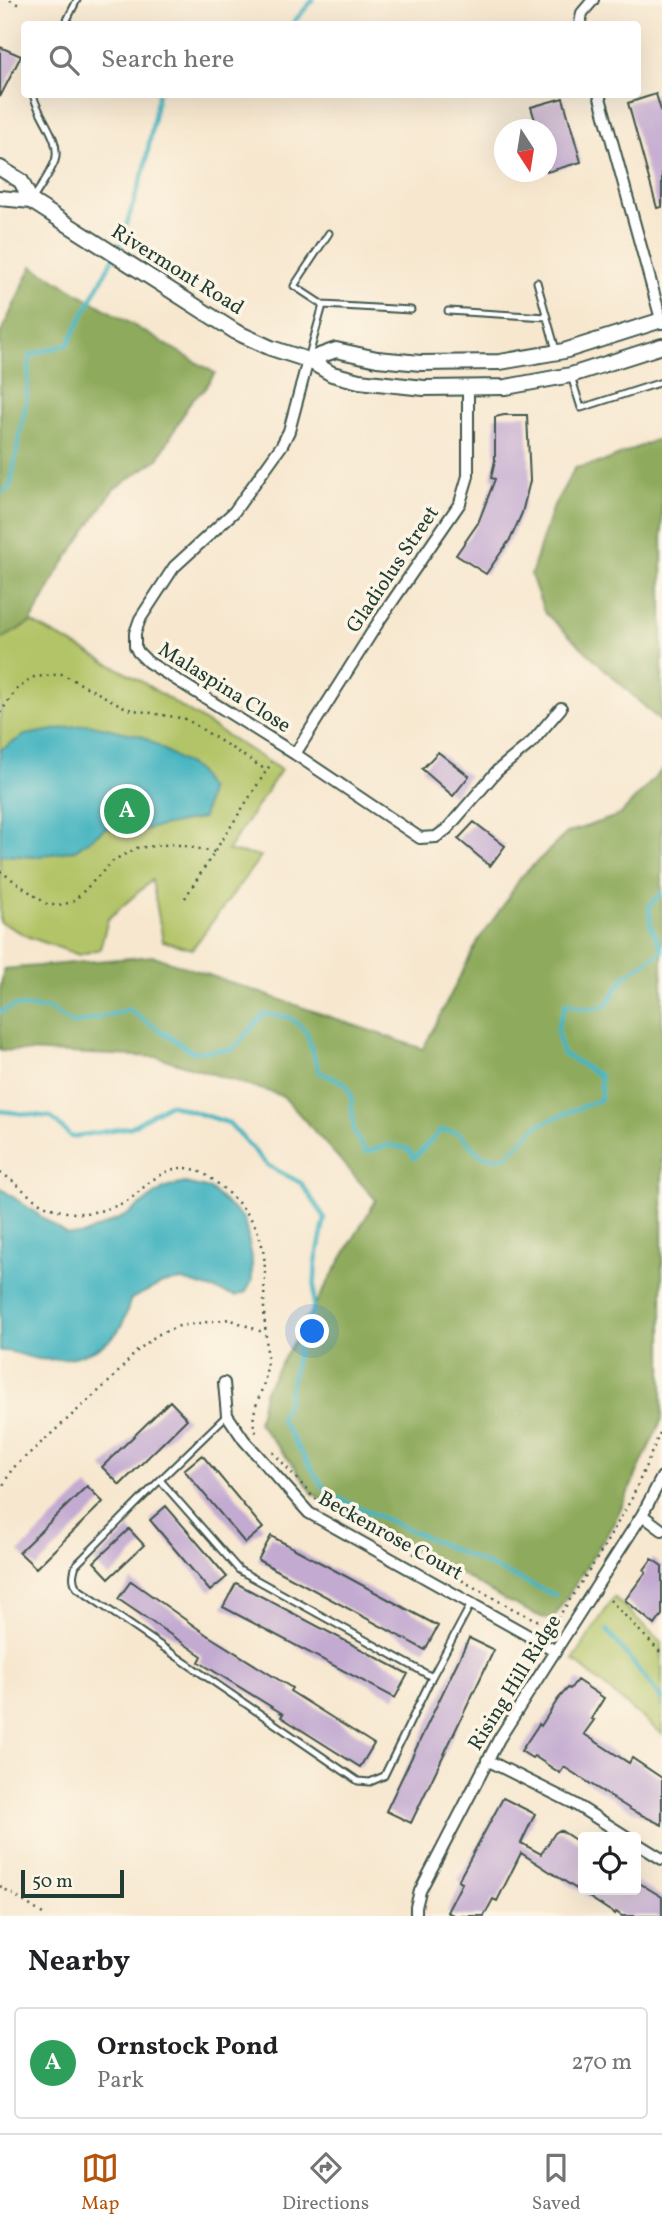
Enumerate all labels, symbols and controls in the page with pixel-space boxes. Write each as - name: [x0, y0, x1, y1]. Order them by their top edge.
- search box: [21, 21, 641, 98]
- icon: search: [45, 41, 83, 79]
- text: Search here: [101, 42, 234, 78]
- north arrow: [494, 119, 557, 182]
- street label: Rivermont Road: [105, 218, 249, 323]
- street label: Gladiolus Street: [340, 501, 447, 639]
- street label: Malaspina Close: [152, 636, 296, 741]
- pin: A: [104, 785, 150, 837]
- your location: [295, 1314, 329, 1348]
- street label: Beckenrose Court: [313, 1484, 468, 1588]
- street label: Rising Hill Ridge: [462, 1609, 569, 1756]
- map controls: [578, 1832, 641, 1895]
- button: locate: [578, 1832, 641, 1895]
- scale bar: [21, 1867, 124, 1899]
- text: 50 m: [32, 1869, 73, 1895]
- text: Nearby: [28, 1941, 130, 1983]
- text: Ornstock Pond: [97, 2029, 278, 2065]
- text: A: [45, 2047, 61, 2079]
- text: 270 m: [571, 2047, 632, 2079]
- text: Park: [97, 2065, 144, 2097]
- tab: Map: [81, 2149, 119, 2217]
- tab: Directions: [282, 2149, 369, 2217]
- tab: Saved: [532, 2149, 581, 2217]

